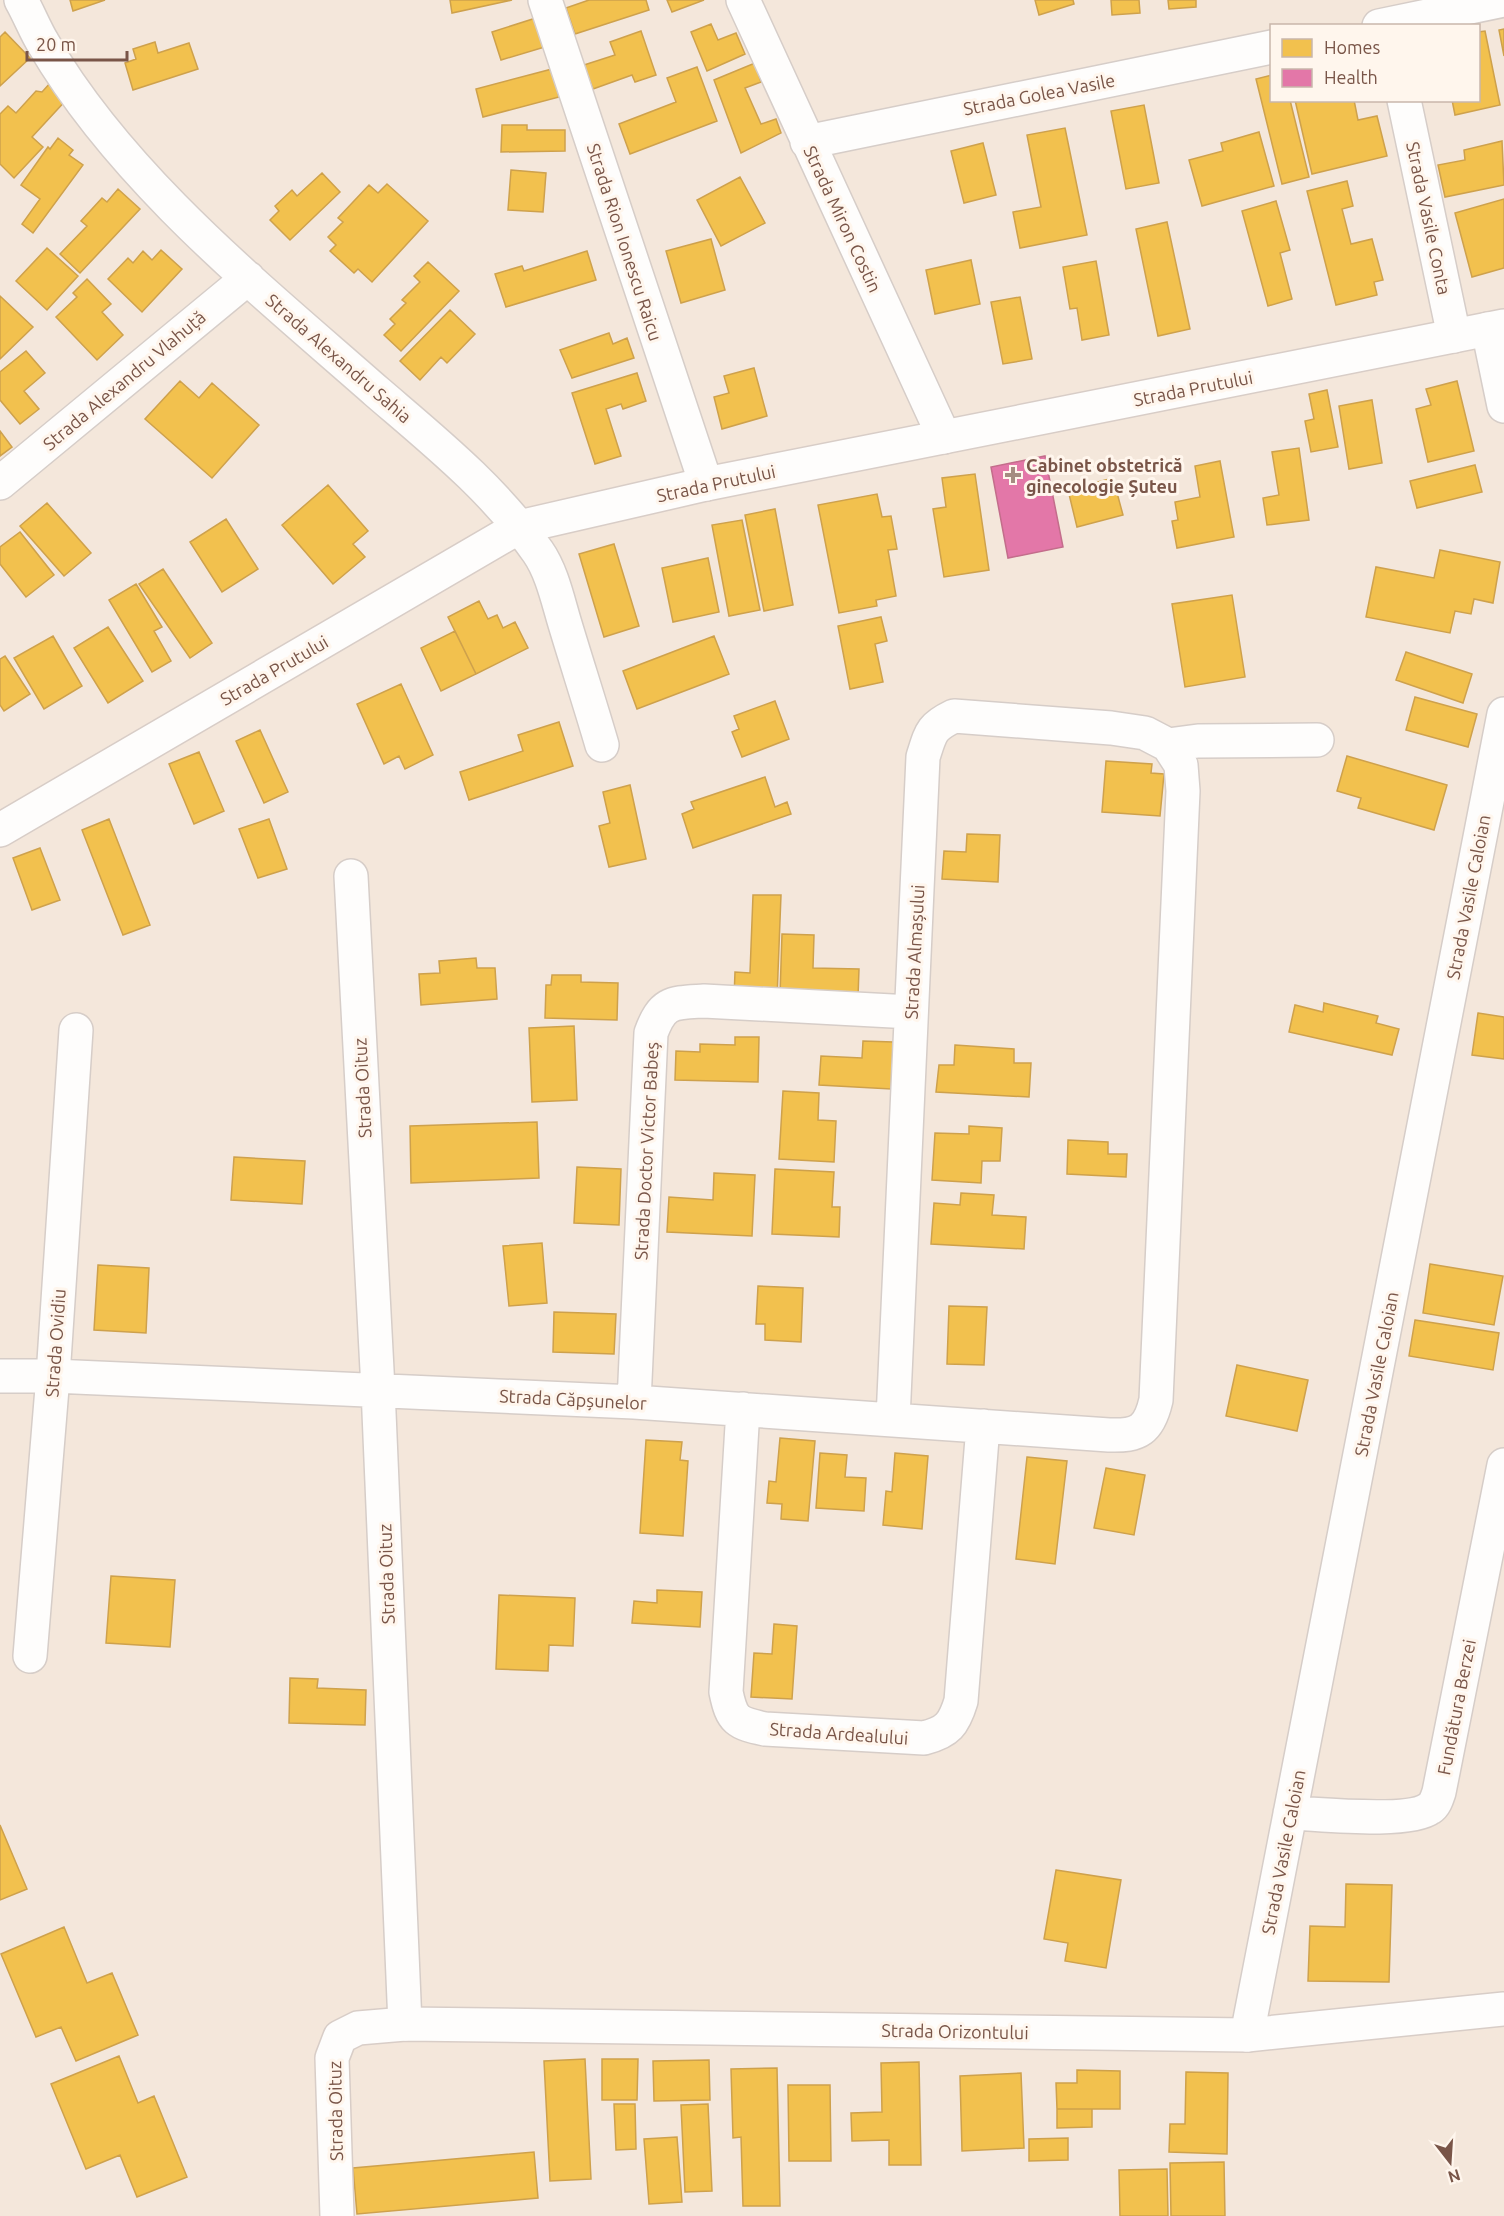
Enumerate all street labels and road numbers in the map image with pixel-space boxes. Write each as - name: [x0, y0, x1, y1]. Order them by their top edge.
- street label: Strada Golea Vasile: [961, 69, 1117, 119]
- street label: Strada Vasile Conta: [1403, 140, 1455, 296]
- street label: Strada Rion Ionescu Raicu: [584, 141, 666, 343]
- street label: Strada Miron Costin: [800, 143, 886, 295]
- street label: Strada Alexandru Sahia: [262, 290, 416, 426]
- street label: Strada Alexandru Vlahuță: [39, 306, 209, 454]
- street label: Strada Prutului: [1132, 367, 1254, 409]
- street label: Strada Prutului: [655, 461, 777, 505]
- street label: Strada Prutului: [217, 631, 331, 709]
- street label: Strada Vasile Caloian: [1442, 813, 1494, 981]
- street label: Strada Almașului: [900, 884, 928, 1020]
- street label: Strada Oituz: [349, 1037, 375, 1139]
- street label: Strada Doctor Victor Babeș: [630, 1041, 662, 1261]
- street label: Strada Ovidiu: [41, 1288, 69, 1398]
- street label: Strada Vasile Caloian: [1350, 1290, 1402, 1458]
- street label: Strada Căpșunelor: [499, 1385, 647, 1413]
- street label: Strada Oituz: [374, 1523, 398, 1625]
- street label: Fundătura Berzei: [1433, 1638, 1479, 1776]
- street label: Strada Ardealului: [769, 1718, 909, 1748]
- street label: Strada Vasile Caloian: [1257, 1768, 1309, 1936]
- street label: Strada Orizontului: [881, 2020, 1029, 2042]
- street label: Strada Oituz: [324, 2061, 346, 2161]

